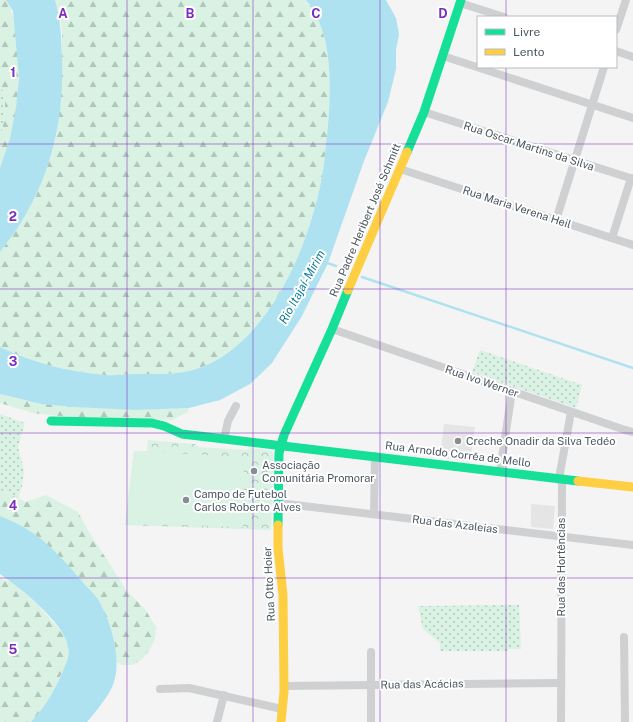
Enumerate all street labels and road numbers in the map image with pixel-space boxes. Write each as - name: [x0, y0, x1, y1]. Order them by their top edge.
- street label: Rua Oscar Martins da Silva: [462, 119, 596, 173]
- street label: Rua Padre Heribert José Schmitt: [327, 142, 403, 298]
- street label: Rua Maria Verena Heil: [461, 184, 573, 230]
- street label: Rua Ivo Werner: [444, 363, 520, 399]
- street label: Rua Arnoldo Corrêa de Mello: [385, 439, 531, 469]
- street label: Rua das Azaleias: [412, 513, 499, 535]
- street label: Rua das Hortências: [555, 517, 567, 616]
- street label: Rua Otto Hoier: [261, 546, 277, 622]
- street label: Rua das Acácias: [380, 677, 464, 691]

